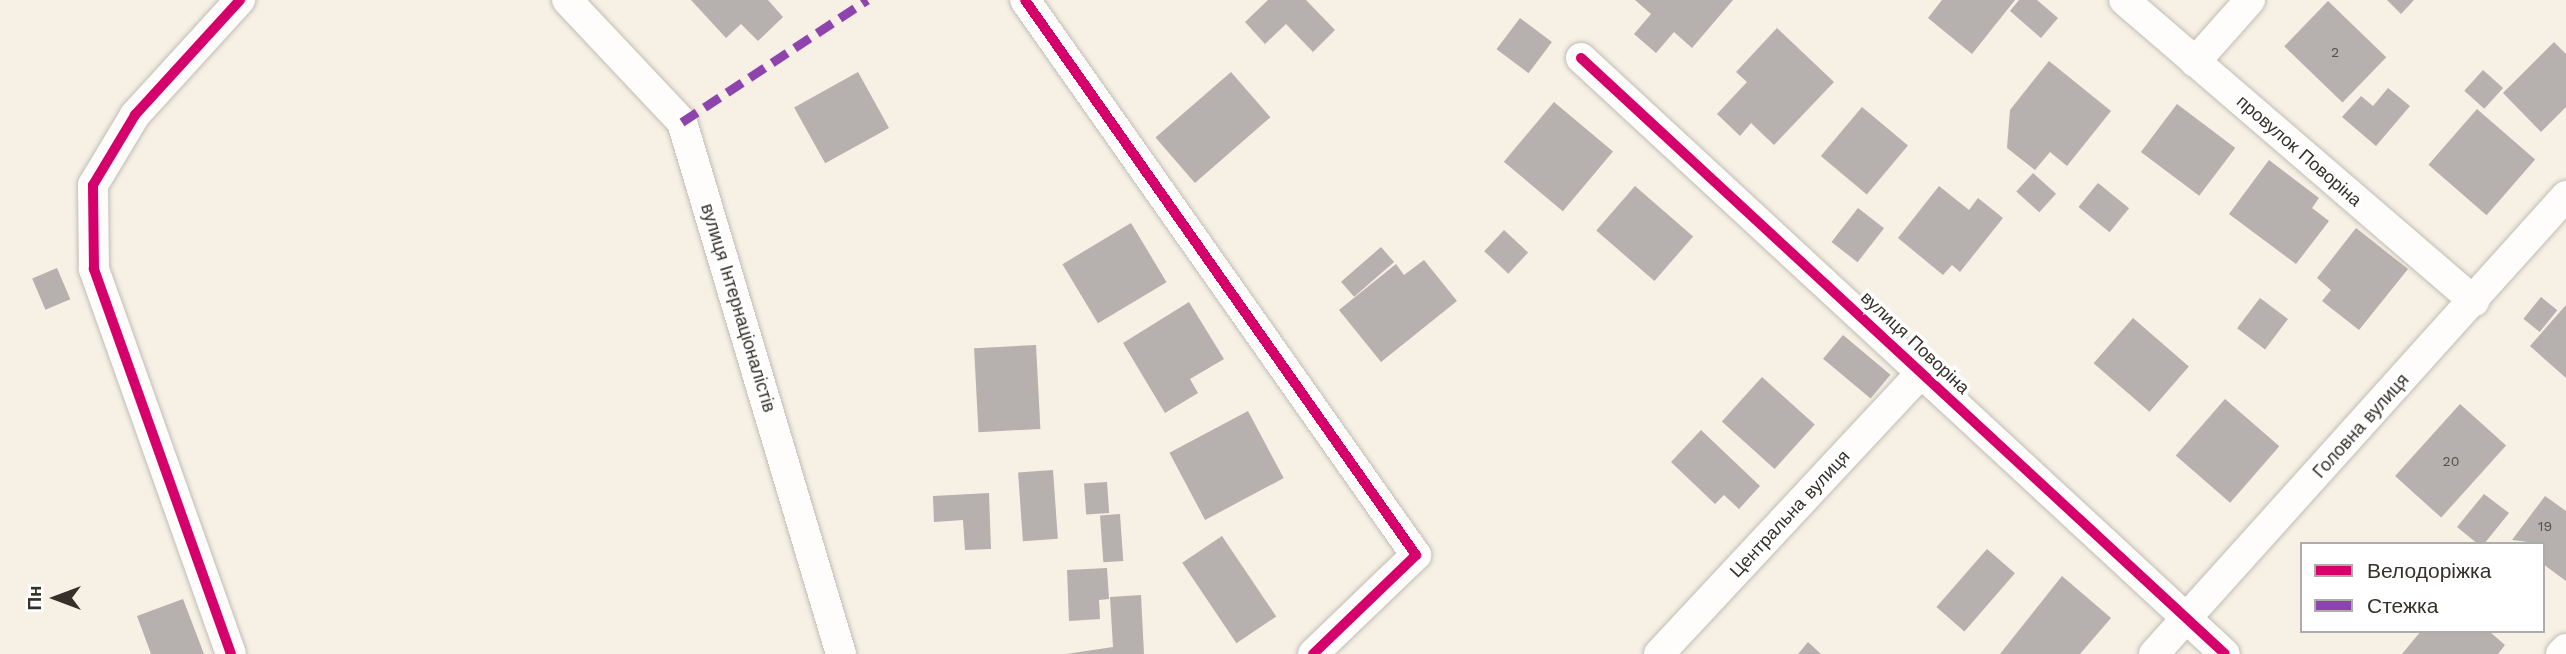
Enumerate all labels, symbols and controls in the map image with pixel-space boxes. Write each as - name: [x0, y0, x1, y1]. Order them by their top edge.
- house number: 2: [2331, 44, 2339, 60]
- street label: провулок Поворіна: [2232, 91, 2366, 211]
- street label: вулиця Інтернаціоналістів: [696, 201, 780, 415]
- street label: вулиця Поворіна: [1856, 287, 1974, 399]
- street label: Головна вулиця: [2309, 369, 2413, 483]
- street label: Центральна вулиця: [1726, 446, 1854, 582]
- house number: 20: [2443, 453, 2459, 469]
- house number: 19: [2538, 518, 2552, 534]
- legend: [2300, 542, 2545, 633]
- text: Велодоріжка: [2367, 558, 2491, 583]
- north arrow: [21, 563, 91, 633]
- text: Пн: [23, 585, 46, 611]
- text: Стежка: [2367, 593, 2438, 618]

